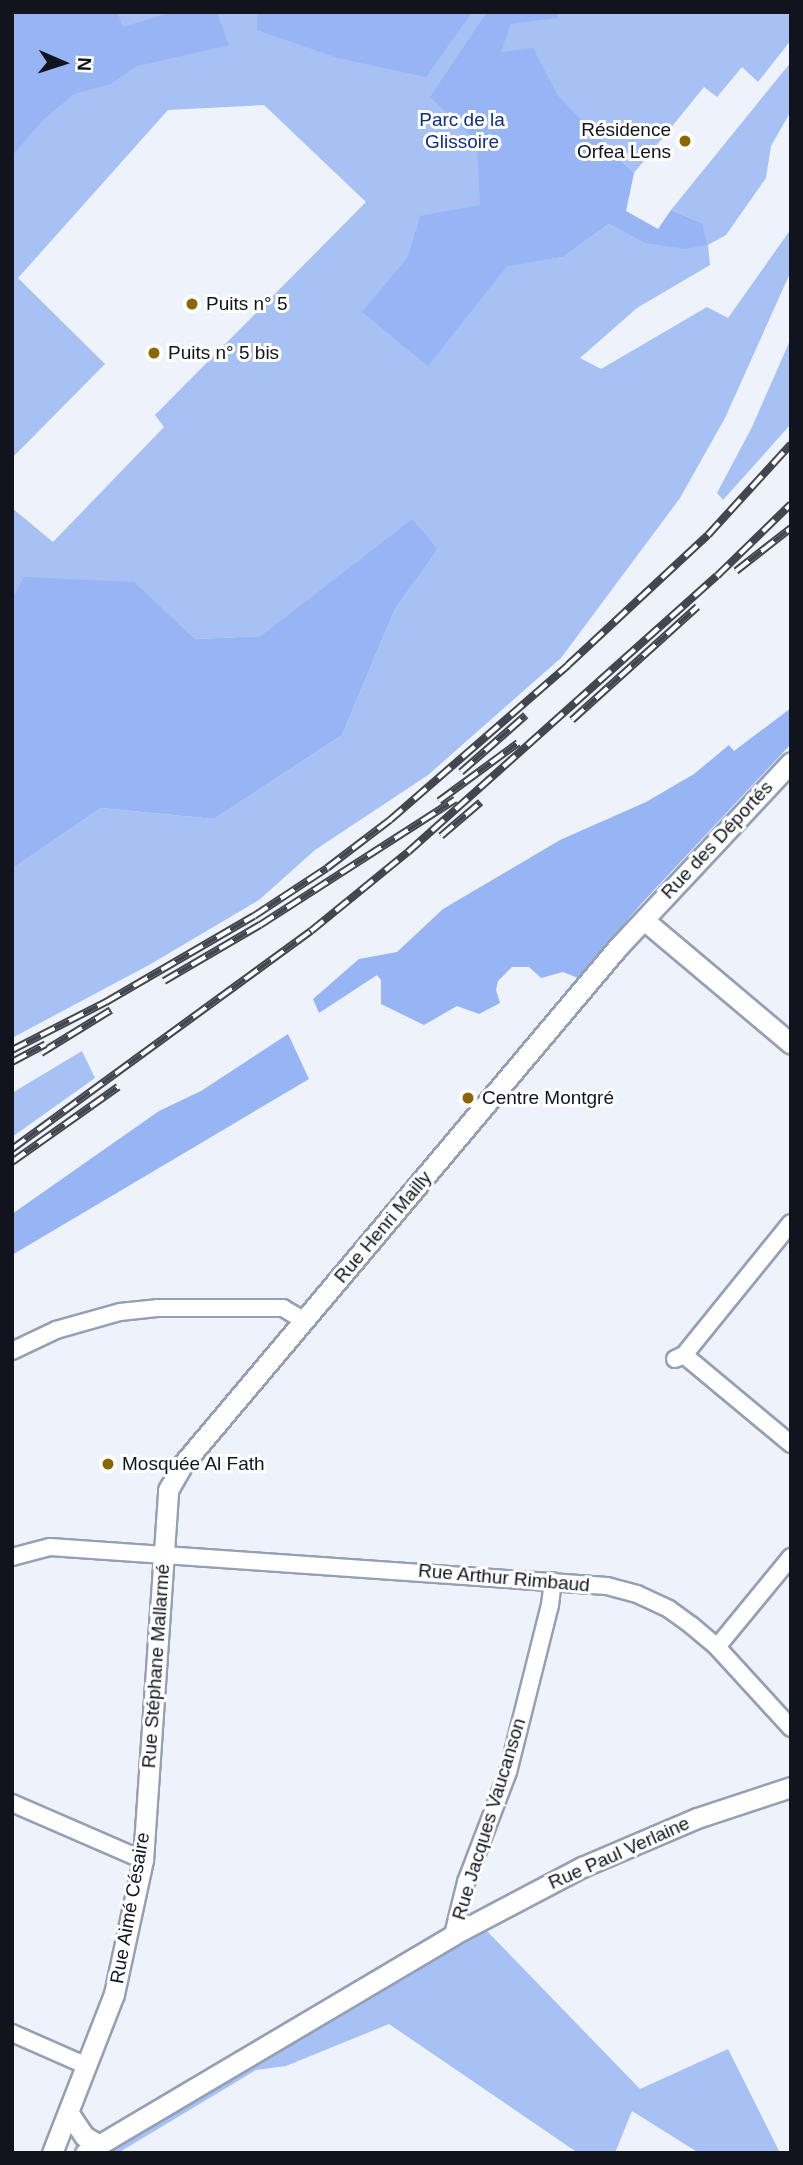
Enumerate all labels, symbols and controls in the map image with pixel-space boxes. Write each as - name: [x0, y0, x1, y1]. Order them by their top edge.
- north arrow: [28, 28, 98, 98]
- text: N: [74, 57, 95, 72]
- park label: Parc de la Glissoire: [419, 109, 505, 153]
- place label: Résidence Orfea Lens: [577, 119, 671, 163]
- marker: Résidence Orfea Lens: [677, 133, 693, 149]
- place label: Puits n° 5: [206, 293, 288, 315]
- marker: Puits n° 5: [184, 296, 200, 312]
- place label: Puits n° 5 bis: [168, 342, 279, 364]
- marker: Puits n° 5 bis: [146, 345, 162, 361]
- street label: Rue des Déportés: [656, 776, 778, 904]
- place label: Centre Montgré: [482, 1087, 614, 1109]
- marker: Centre Montgré: [460, 1090, 476, 1106]
- street label: Rue Henri Mailly: [329, 1166, 437, 1288]
- place label: Mosquée Al Fath: [122, 1453, 266, 1475]
- marker: Mosquée Al Fath: [100, 1456, 116, 1472]
- street label: Rue Arthur Rimbaud: [417, 1559, 591, 1597]
- street label: Rue Stéphane Mallarmé: [137, 1563, 175, 1769]
- street label: Rue Jacques Vaucanson: [447, 1715, 531, 1923]
- street label: Rue Paul Verlaine: [545, 1812, 693, 1894]
- street label: Rue Aimé Césaire: [105, 1830, 155, 1986]

